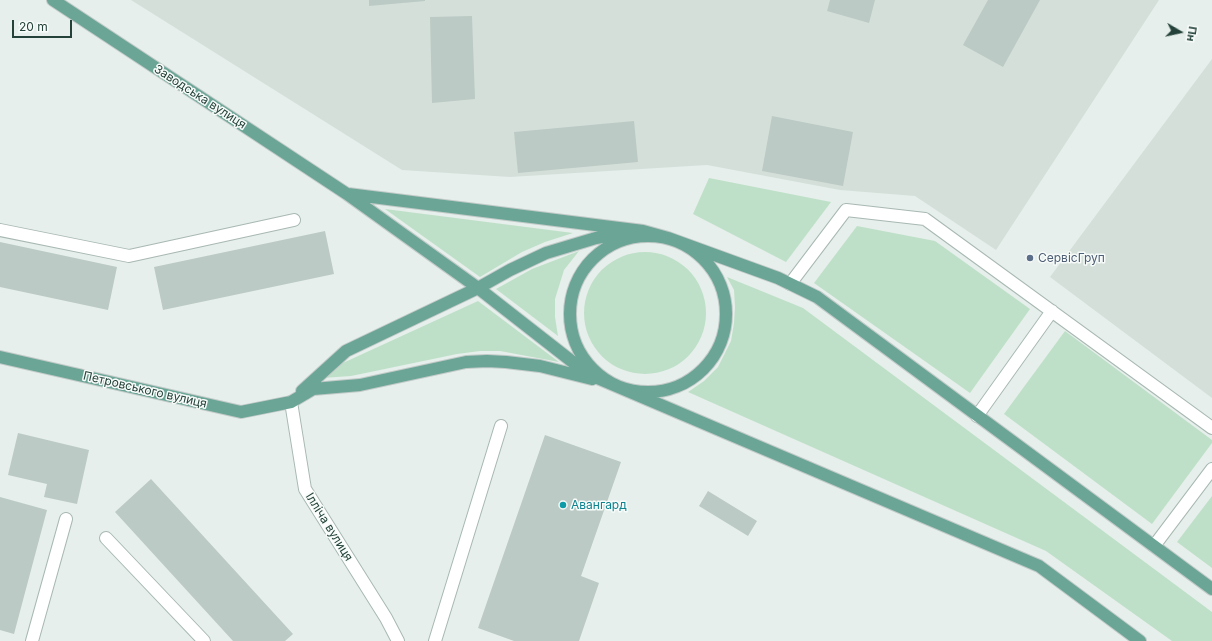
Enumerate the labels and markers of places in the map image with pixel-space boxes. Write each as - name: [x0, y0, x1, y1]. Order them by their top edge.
- place label: СервісГруп: [1038, 251, 1105, 265]
- marker: СервісГруп: [1025, 253, 1035, 263]
- place label: Авангард: [571, 498, 627, 512]
- marker: Авангард: [558, 500, 568, 510]

